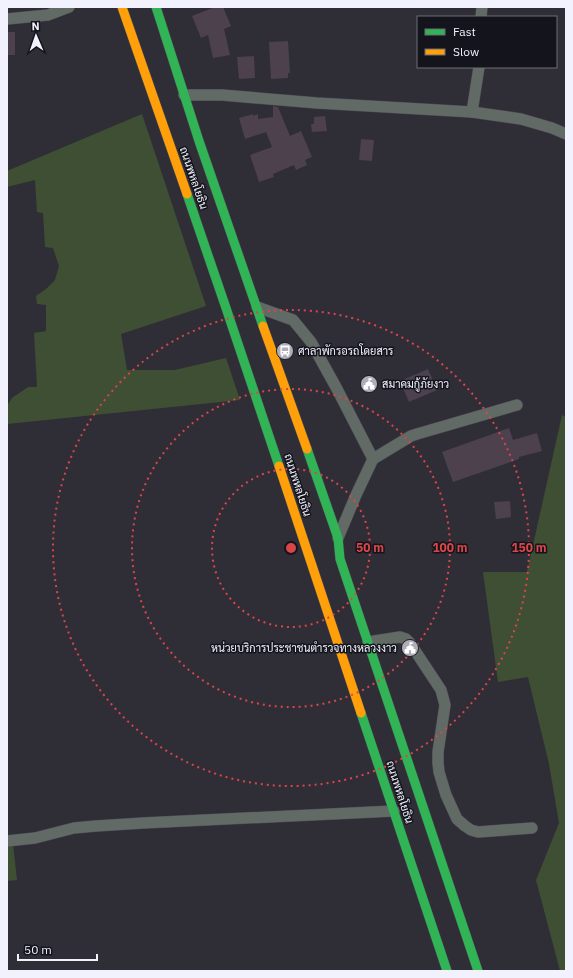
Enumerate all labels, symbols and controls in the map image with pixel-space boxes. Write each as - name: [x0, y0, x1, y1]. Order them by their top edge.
- north arrow: [16, 16, 56, 56]
- legend: [417, 16, 557, 68]
- text: N: [31, 19, 40, 33]
- text: Fast: [453, 24, 476, 39]
- text: Slow: [453, 44, 479, 59]
- street label: ถนนพหลโยธิน: [177, 145, 212, 211]
- bus stop icon: ศาลาพักรอรถโดยสาร: [275, 341, 295, 361]
- place label: ศาลาพักรอรถโดยสาร: [298, 343, 393, 358]
- public building icon: สมาคมกู้ภัยงาว: [359, 374, 379, 394]
- place label: สมาคมกู้ภัยงาว: [382, 377, 449, 392]
- street label: ถนนพหลโยธิน: [281, 452, 316, 518]
- text: 50 m: [356, 540, 384, 555]
- text: 100 m: [432, 540, 468, 555]
- text: 150 m: [511, 540, 547, 555]
- centre of rings: [284, 541, 298, 555]
- public building icon: หน่วยบริการประชาชนตำรวจทางหลวงงาว: [400, 638, 420, 658]
- place label: หน่วยบริการประชาชนตำรวจทางหลวงงาว: [211, 641, 397, 655]
- street label: ถนนพหลโยธิน: [383, 759, 418, 825]
- scale bar: [18, 936, 97, 962]
- text: 50 m: [24, 942, 52, 957]

